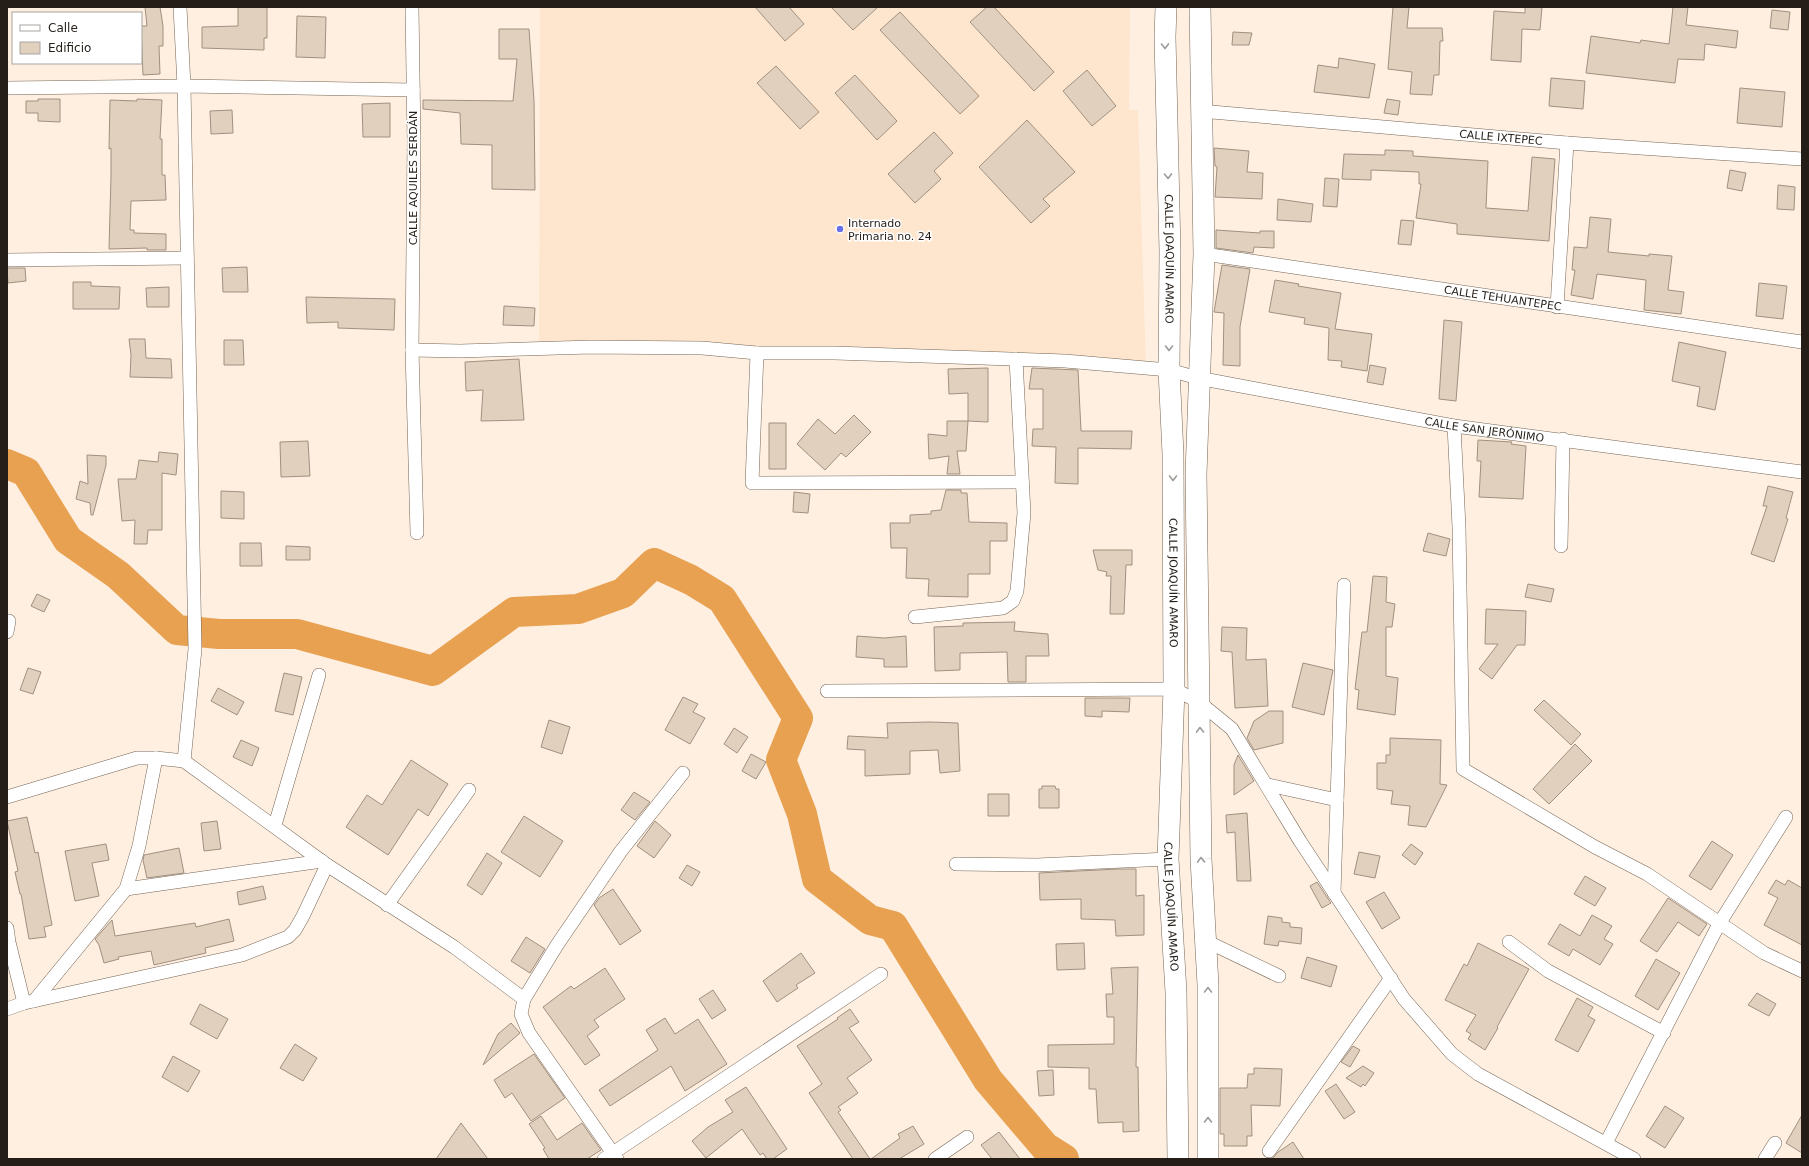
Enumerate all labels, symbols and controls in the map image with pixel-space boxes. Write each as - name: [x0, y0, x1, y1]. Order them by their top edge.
- legend: [12, 12, 142, 64]
- text: Calle: [48, 21, 78, 35]
- text: Edificio: [48, 41, 91, 55]
- one-way arrow: [1161, 43, 1169, 49]
- street label: CALLE AQUILES SERDÁN: [407, 111, 420, 245]
- street label: CALLE IXTEPEC: [1459, 128, 1543, 148]
- one-way arrow: [1164, 173, 1172, 179]
- street label: CALLE JOAQUÍN AMARO: [1162, 194, 1176, 324]
- place label: Internado Primaria no. 24: [848, 217, 932, 243]
- marker: Internado Primaria no. 24: [835, 224, 845, 234]
- street label: CALLE TEHUANTEPEC: [1443, 283, 1563, 314]
- one-way arrow: [1165, 345, 1173, 351]
- street label: CALLE SAN JERÓNIMO: [1424, 415, 1545, 445]
- one-way arrow: [1169, 475, 1177, 481]
- street label: CALLE JOAQUÍN AMARO: [1166, 518, 1180, 648]
- one-way arrow: [1196, 727, 1204, 733]
- street label: CALLE JOAQUÍN AMARO: [1161, 842, 1181, 972]
- one-way arrow: [1197, 857, 1206, 863]
- one-way arrow: [1203, 987, 1212, 993]
- one-way arrow: [1204, 1117, 1212, 1123]

